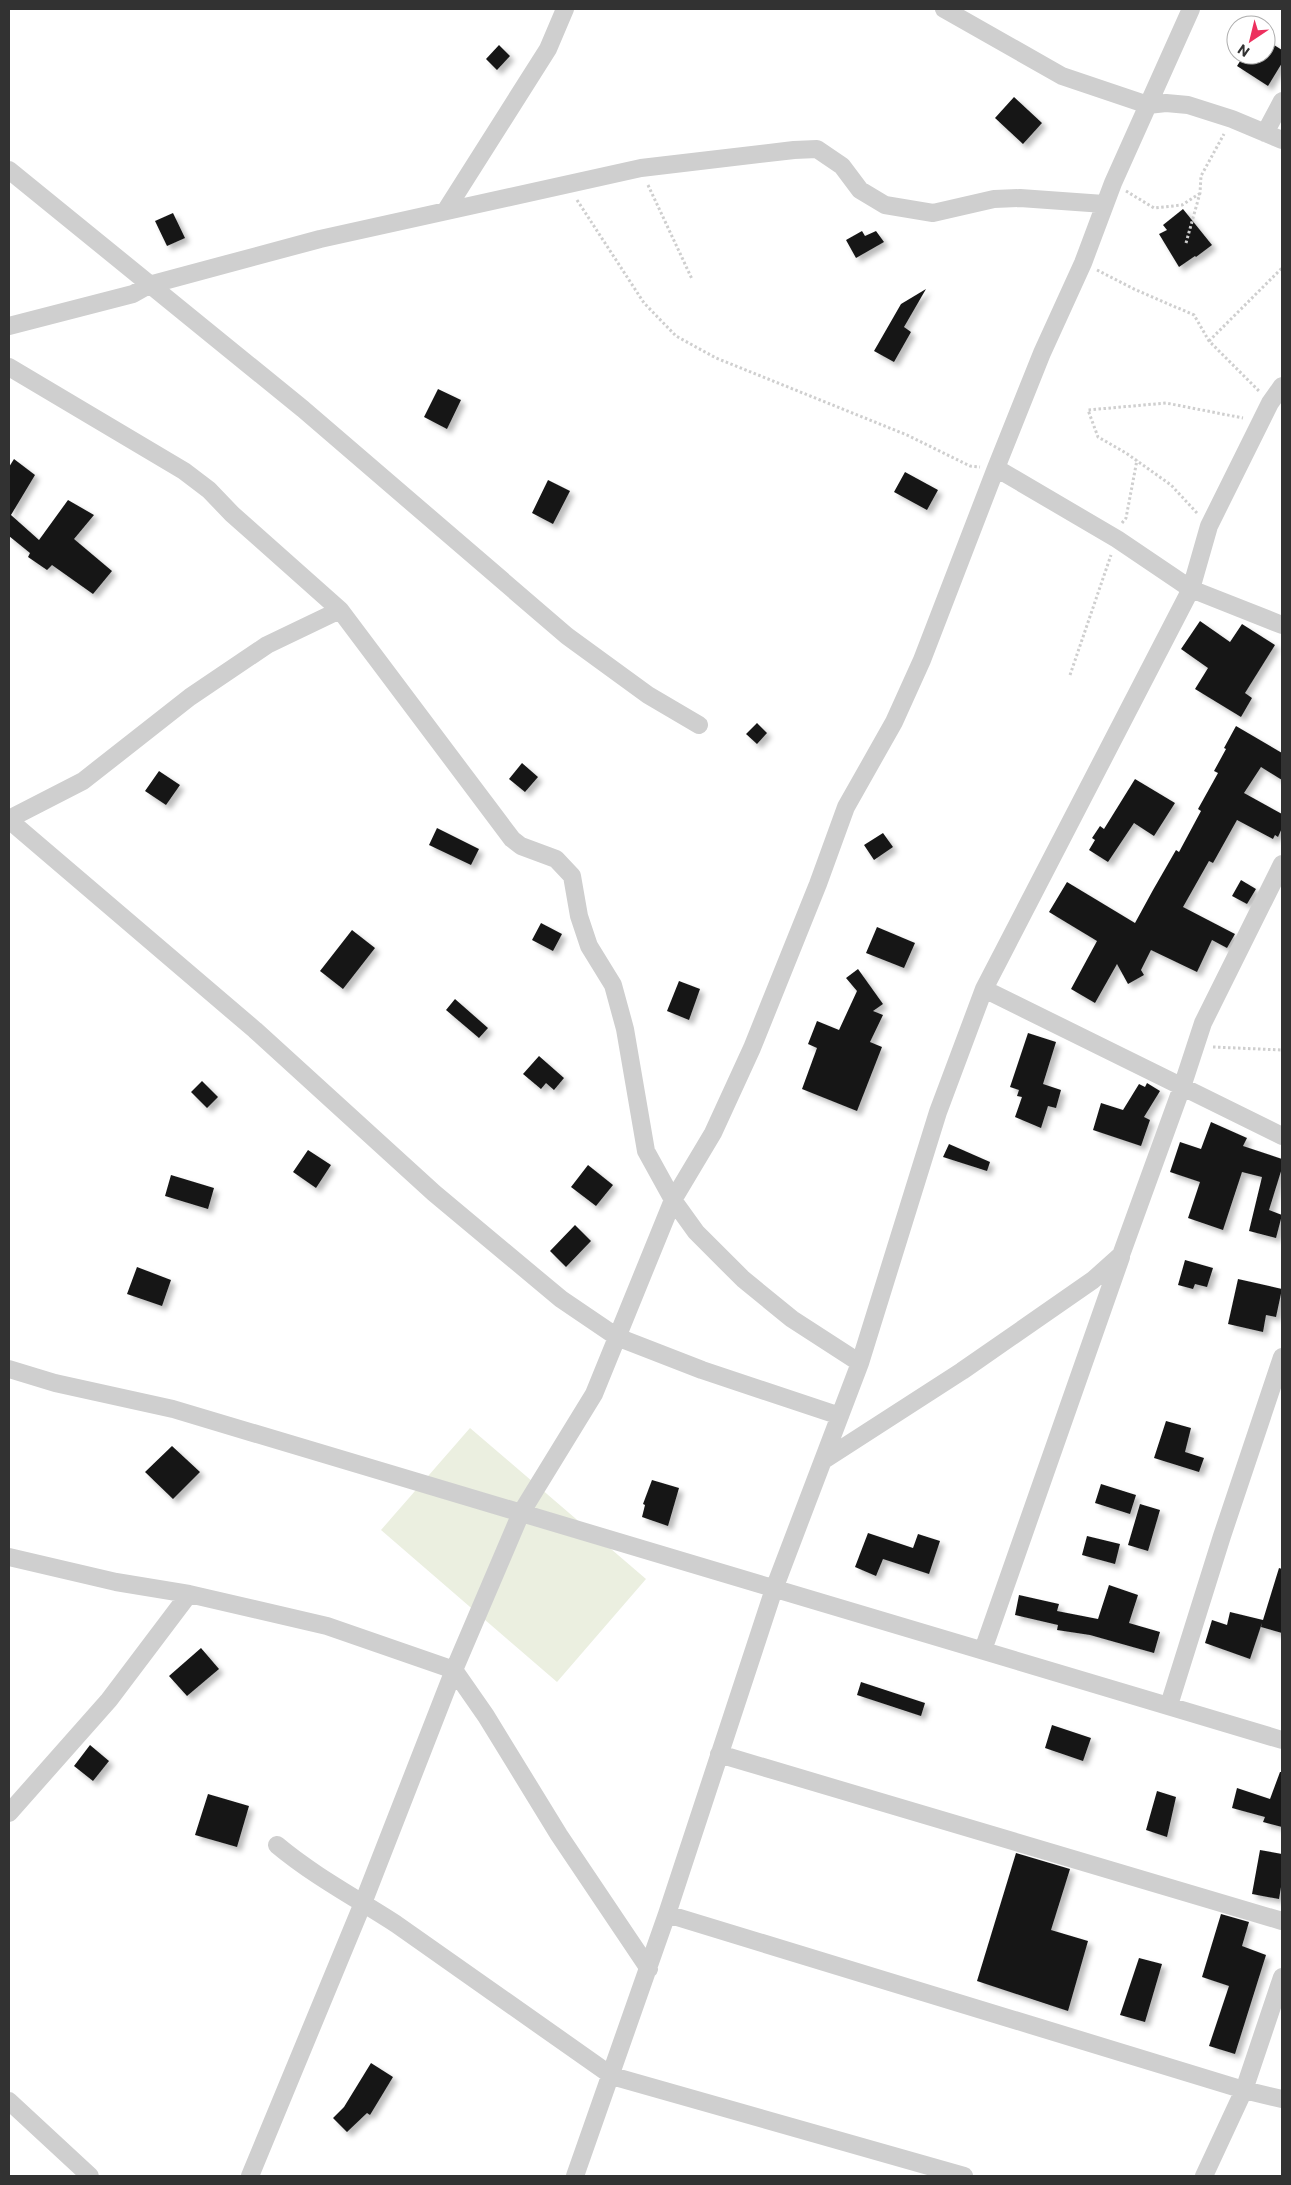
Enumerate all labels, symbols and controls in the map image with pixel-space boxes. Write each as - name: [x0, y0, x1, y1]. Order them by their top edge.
- north arrow: [1226, 15, 1276, 65]
- text: N: [1234, 41, 1252, 61]

